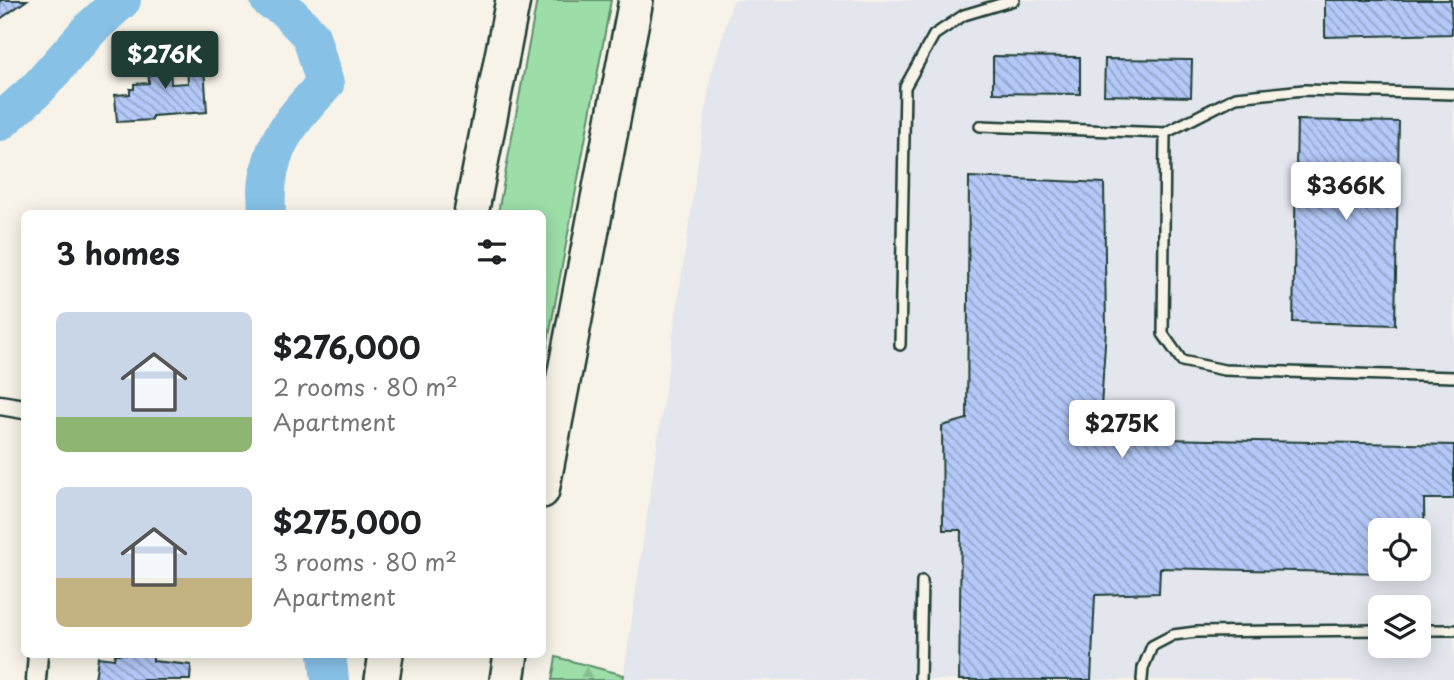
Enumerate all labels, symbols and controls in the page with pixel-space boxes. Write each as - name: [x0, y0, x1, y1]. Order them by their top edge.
- pin: $276K: [116, 32, 214, 91]
- text: $276K: [127, 36, 203, 71]
- pin: $366K: [1297, 162, 1395, 222]
- text: $366K: [1307, 167, 1385, 202]
- text: 3 homes: [56, 230, 180, 275]
- icon: filters: [473, 233, 511, 271]
- text: $276,000: [273, 324, 420, 369]
- icon: home: [112, 340, 196, 424]
- text: 2 rooms · 80 m²: [273, 369, 458, 404]
- pin: $275K: [1073, 400, 1171, 460]
- text: Apartment: [273, 404, 396, 439]
- text: $275K: [1085, 405, 1159, 440]
- text: $275,000: [273, 499, 422, 544]
- icon: home: [112, 515, 196, 599]
- map controls: [1368, 518, 1431, 658]
- button: locate: [1368, 518, 1431, 581]
- text: 3 rooms · 80 m²: [273, 544, 457, 579]
- text: Apartment: [273, 579, 396, 614]
- button: layers: [1368, 595, 1431, 658]

